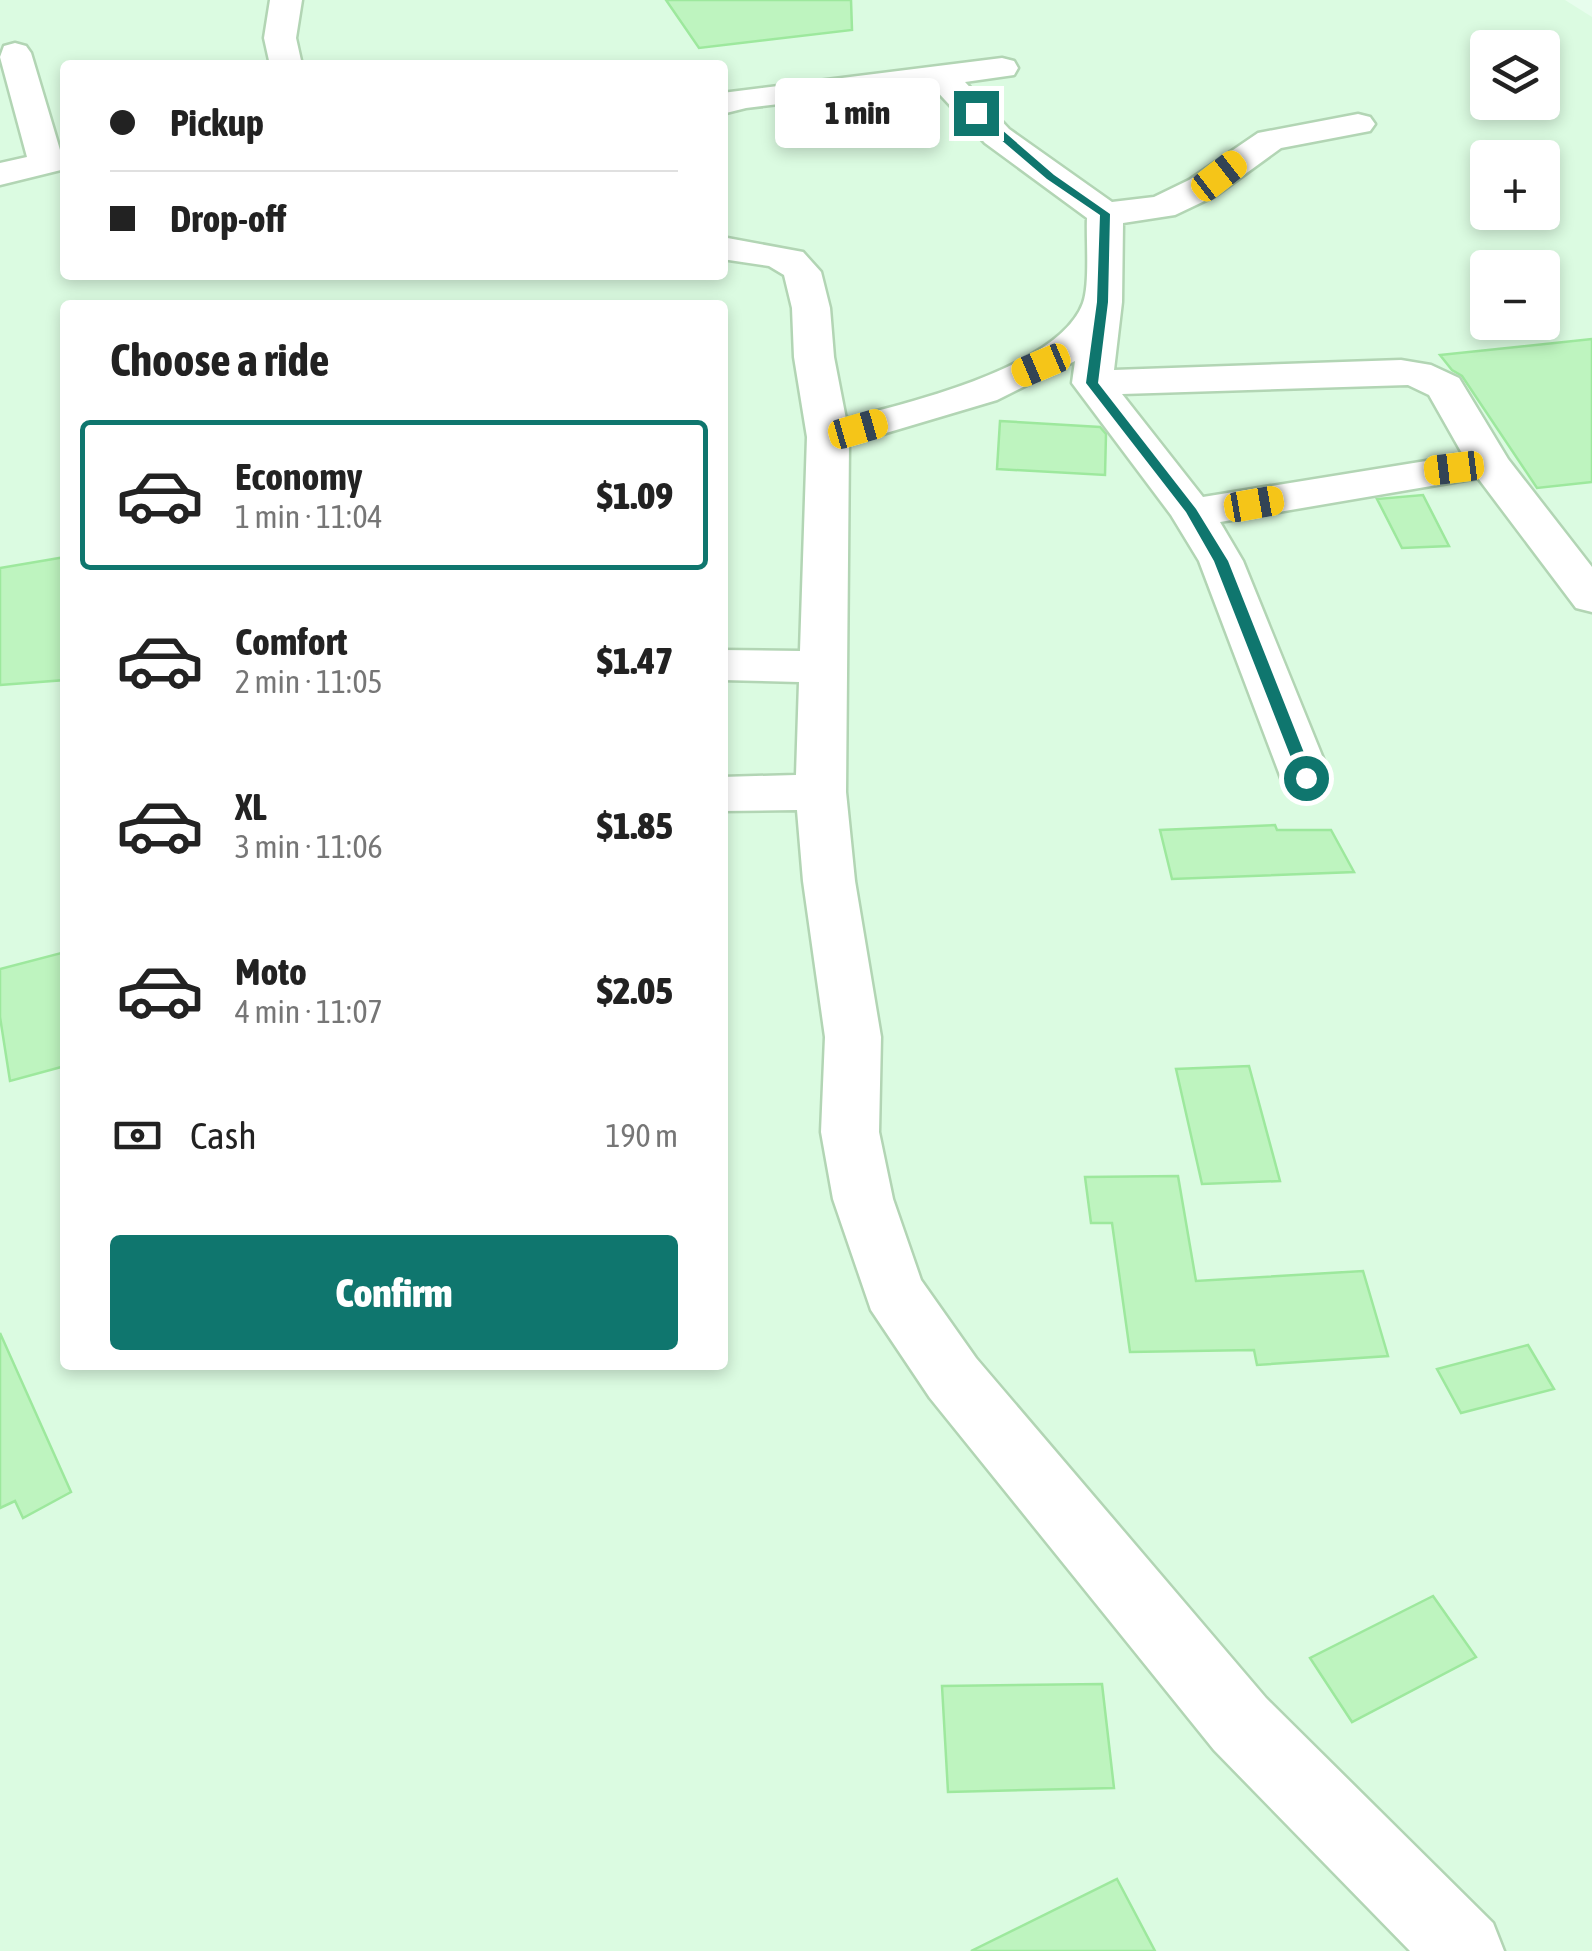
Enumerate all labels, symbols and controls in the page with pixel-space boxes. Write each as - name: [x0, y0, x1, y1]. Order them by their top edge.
- map controls: [1470, 30, 1560, 340]
- button: layers: [1470, 30, 1560, 120]
- callout: 1 min: [776, 78, 941, 148]
- route end: [954, 91, 999, 136]
- text: 1 min: [825, 94, 890, 131]
- text: Pickup: [170, 101, 264, 144]
- button: +: [1470, 140, 1560, 230]
- car: [1186, 146, 1252, 206]
- text: Drop-off: [170, 197, 286, 240]
- button: −: [1470, 250, 1560, 340]
- text: Choose a ride: [110, 334, 329, 386]
- car: [1008, 339, 1074, 391]
- car: [825, 406, 891, 452]
- car: [1422, 449, 1486, 487]
- icon: car: [115, 450, 205, 540]
- text: Economy: [235, 455, 362, 498]
- text: $1.09: [597, 474, 673, 517]
- car: [1222, 484, 1286, 524]
- text: 1 min · 11:04: [235, 498, 382, 535]
- icon: car: [115, 615, 205, 705]
- text: Comfort: [235, 620, 347, 663]
- text: $1.47: [597, 639, 673, 682]
- text: 2 min · 11:05: [235, 663, 382, 700]
- route start: [1284, 756, 1329, 801]
- icon: car: [115, 780, 205, 870]
- text: XL: [235, 785, 267, 828]
- text: $1.85: [597, 804, 673, 847]
- text: 3 min · 11:06: [235, 828, 382, 865]
- icon: car: [115, 945, 205, 1035]
- text: Moto: [235, 950, 307, 993]
- text: $2.05: [597, 969, 673, 1012]
- text: 4 min · 11:07: [235, 993, 382, 1030]
- icon: cash: [110, 1108, 165, 1163]
- text: Cash: [190, 1114, 257, 1157]
- text: 190 m: [605, 1117, 678, 1154]
- button: Confirm: [110, 1235, 678, 1350]

